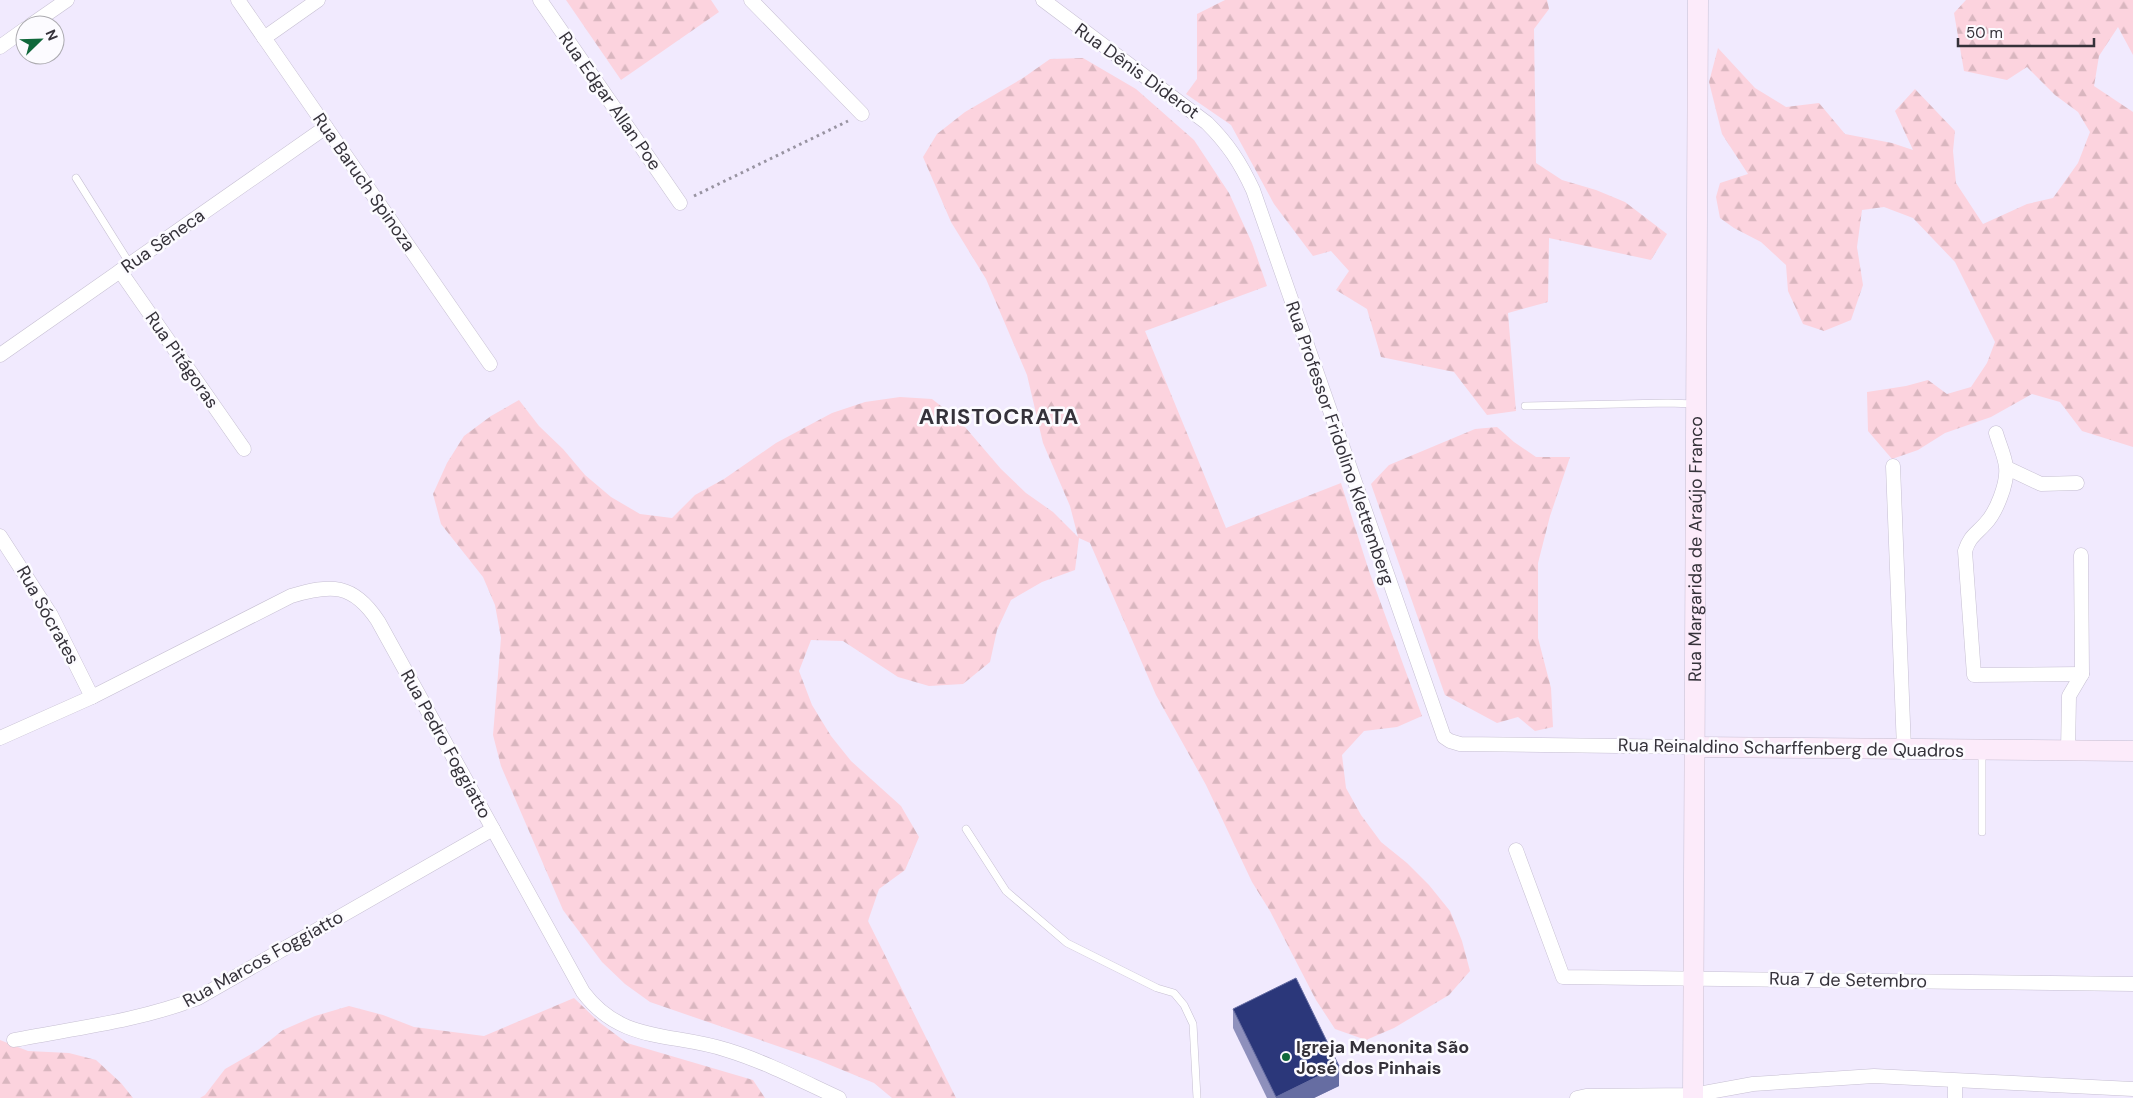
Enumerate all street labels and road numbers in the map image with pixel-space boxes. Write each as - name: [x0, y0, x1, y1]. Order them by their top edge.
- street label: Rua Dênis Diderot: [1070, 18, 1204, 124]
- street label: Rua Edgar Allan Poe: [553, 27, 667, 175]
- street label: Rua Baruch Spinoza: [307, 108, 421, 256]
- street label: Rua Sêneca: [116, 203, 210, 279]
- street label: Rua Professor Fridolino Klettemberg: [1280, 298, 1400, 588]
- street label: Rua Pitágoras: [140, 307, 224, 413]
- street label: Rua Margarida de Araújo Franco: [1683, 416, 1708, 682]
- street label: Rua Sócrates: [11, 561, 85, 669]
- street label: Rua Pedro Foggiatto: [395, 665, 497, 823]
- street label: Rua Reinaldino Scharffenberg de Quadros: [1618, 733, 1964, 763]
- street label: Rua Marcos Foggiatto: [179, 905, 347, 1013]
- street label: Rua 7 de Setembro: [1769, 967, 1927, 993]

